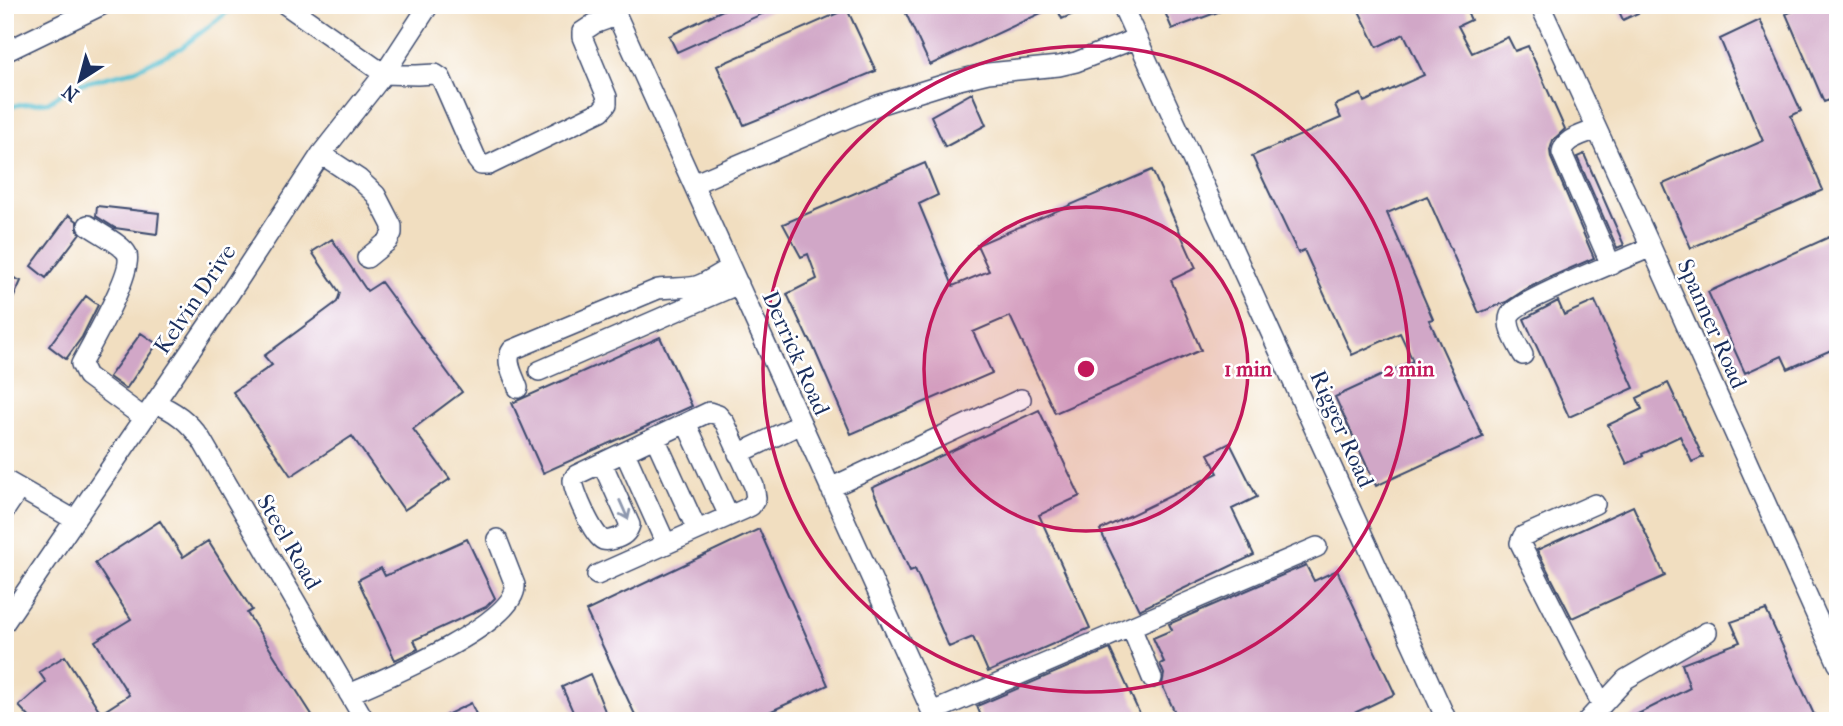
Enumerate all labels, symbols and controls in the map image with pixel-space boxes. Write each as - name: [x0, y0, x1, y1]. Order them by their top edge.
- north arrow: [46, 46, 116, 116]
- text: N: [58, 79, 83, 106]
- street label: Kelvin Drive: [148, 239, 242, 359]
- street label: Spanner Road: [1671, 255, 1753, 393]
- street label: Derrick Road: [757, 287, 836, 420]
- centre of rings: [1074, 357, 1098, 381]
- text: 1 min: [1224, 357, 1273, 381]
- text: 2 min: [1383, 357, 1435, 381]
- street label: Rigger Road: [1304, 366, 1380, 492]
- street label: Steel Road: [251, 490, 327, 595]
- one-way arrow: [618, 499, 631, 520]

